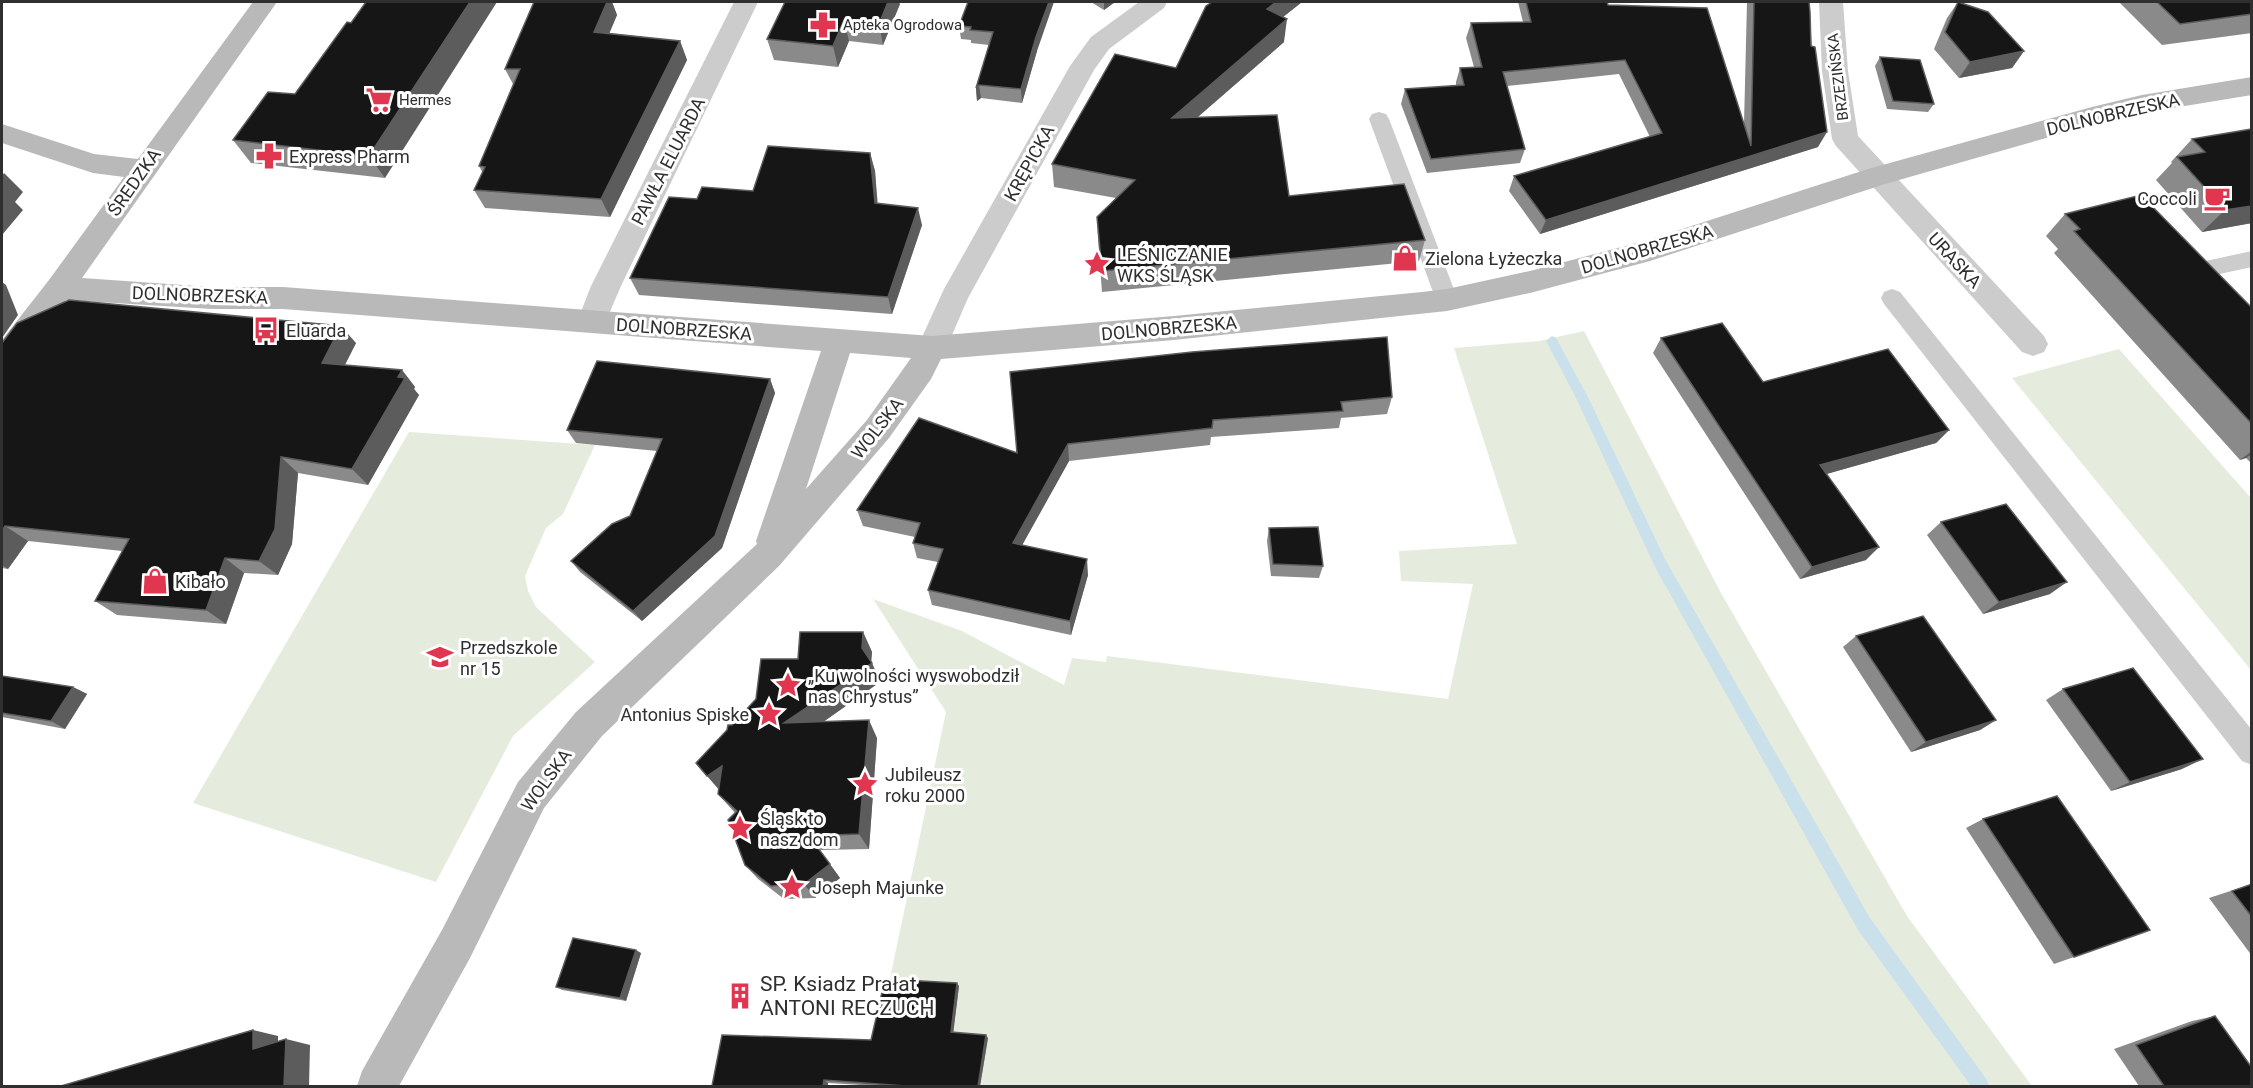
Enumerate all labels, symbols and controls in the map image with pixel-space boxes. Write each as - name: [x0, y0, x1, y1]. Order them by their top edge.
- pharmacy icon: Apteka Ogrodowa: [808, 10, 838, 40]
- place label: Apteka Ogrodowa: [843, 16, 962, 34]
- street label: BRZEZIŃSKA: [1824, 32, 1852, 122]
- supermarket icon: Hermes: [364, 85, 394, 115]
- street label: DOLNOBRZESKA: [2044, 88, 2182, 140]
- place label: Hermes: [399, 91, 452, 109]
- street label: PAWŁA ELUARDA: [627, 94, 709, 228]
- street label: KRĘPICKA: [1000, 121, 1059, 205]
- pharmacy icon: Express Pharm: [254, 141, 284, 171]
- street label: ŚREDZKA: [103, 144, 165, 220]
- place label: Express Pharm: [289, 146, 410, 167]
- cafe icon: Coccoli: [2202, 183, 2232, 213]
- place label: Coccoli: [2137, 188, 2197, 209]
- street label: DOLNOBRZESKA: [1579, 220, 1716, 278]
- street label: URASKA: [1924, 228, 1986, 292]
- shop icon: Zielona Łyżeczka: [1390, 243, 1420, 273]
- place label: LEŚNICZANIE WKS ŚLĄSK: [1117, 244, 1228, 286]
- place label: Zielona Łyżeczka: [1425, 248, 1562, 269]
- place icon: LEŚNICZANIE WKS ŚLĄSK: [1082, 249, 1112, 279]
- street label: DOLNOBRZESKA: [132, 282, 269, 308]
- street label: DOLNOBRZESKA: [1100, 312, 1238, 344]
- street label: DOLNOBRZESKA: [615, 314, 753, 344]
- bus stop icon: Eluarda: [251, 315, 281, 345]
- place label: Eluarda: [286, 320, 346, 341]
- street label: WOLSKA: [847, 393, 908, 463]
- shop icon: Kibało: [140, 566, 170, 596]
- place label: Kibało: [175, 571, 226, 592]
- place label: Przedszkole nr 15: [460, 637, 557, 679]
- school or university icon: Przedszkole nr 15: [425, 642, 455, 672]
- place label: „Ku wolności wyswobodził nas Chrystus”: [808, 665, 1020, 707]
- place icon: „Ku wolności wyswobodził nas Chrystus”: [773, 670, 803, 700]
- place icon: Antonius Spiske: [754, 699, 784, 729]
- place label: Antonius Spiske: [620, 704, 749, 725]
- street label: WOLSKA: [516, 745, 576, 815]
- place label: Jubileusz roku 2000: [885, 764, 965, 806]
- place icon: Jubileusz roku 2000: [850, 769, 880, 799]
- place label: Śląsk to nasz dom: [760, 808, 839, 850]
- place icon: Śląsk to nasz dom: [725, 813, 755, 843]
- place icon: Joseph Majunke: [777, 872, 807, 902]
- place label: Joseph Majunke: [812, 877, 944, 898]
- place label: SP. Ksiadz Prałat ANTONI RECZUCH: [760, 972, 934, 1020]
- building icon: SP. Ksiadz Prałat ANTONI RECZUCH: [725, 981, 755, 1011]

